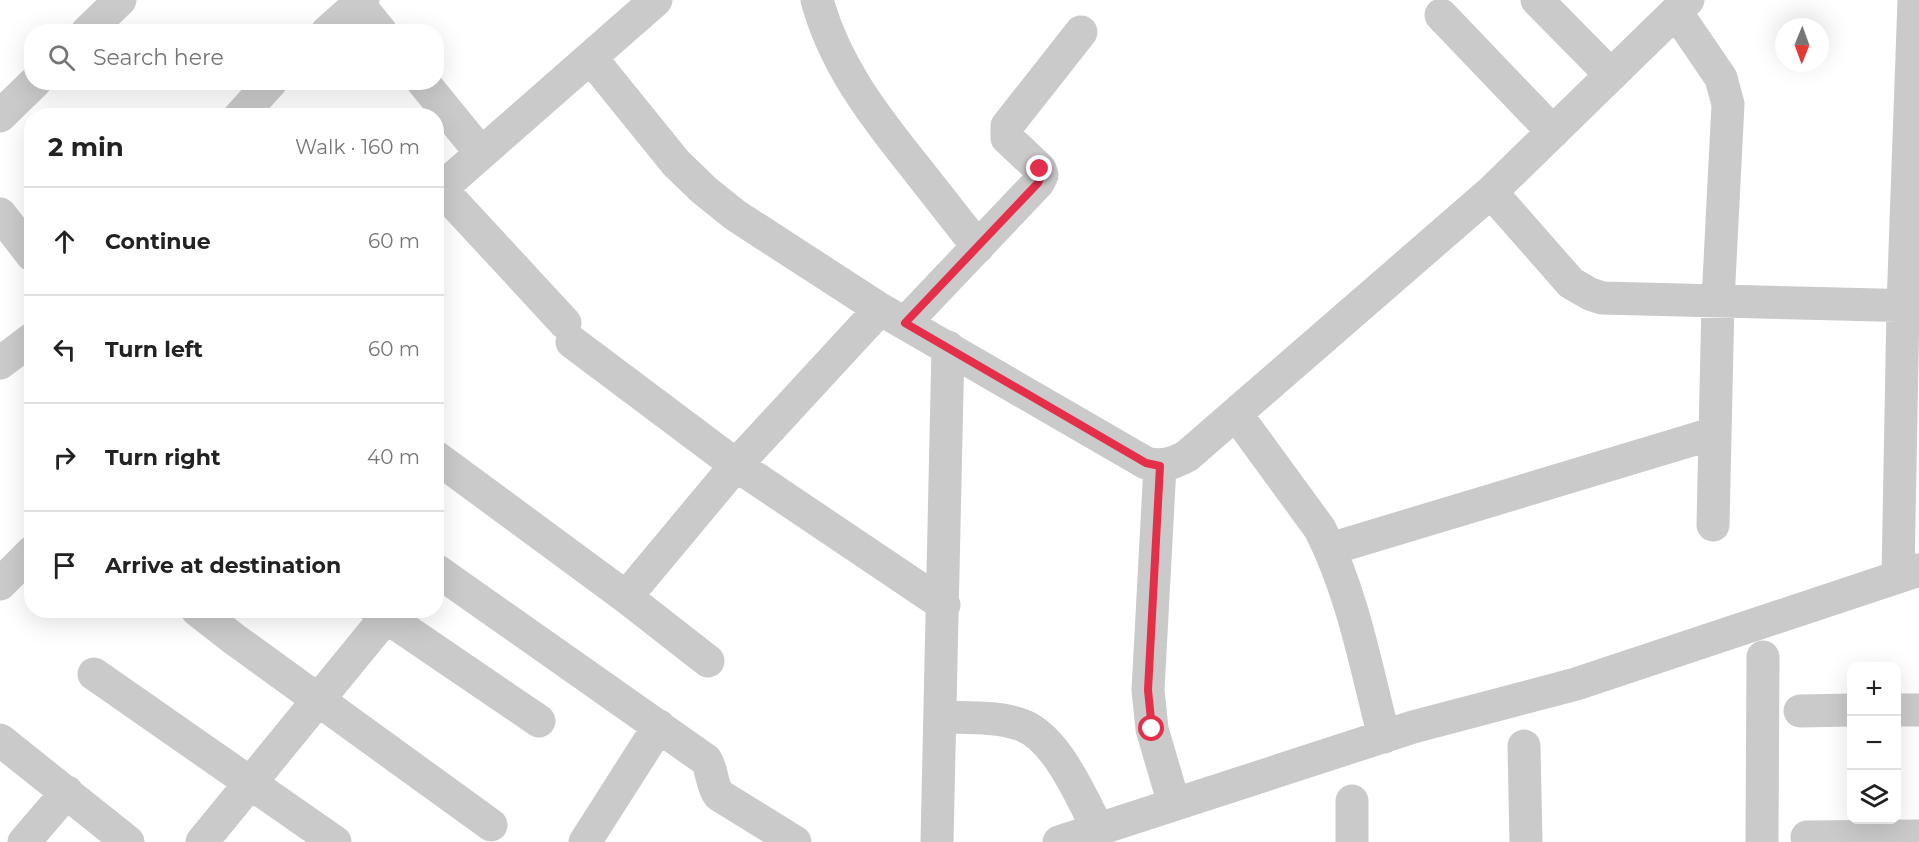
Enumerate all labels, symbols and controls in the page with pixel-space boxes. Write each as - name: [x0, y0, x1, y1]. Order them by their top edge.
- north arrow: [1775, 18, 1829, 72]
- search box: [24, 24, 444, 90]
- icon: search: [45, 41, 78, 74]
- text: Search here: [93, 44, 224, 71]
- text: 2 min: [48, 131, 124, 163]
- text: Walk · 160 m: [295, 135, 420, 159]
- route end: [1026, 155, 1052, 181]
- icon: ahead: [48, 225, 81, 258]
- text: Continue: [105, 228, 211, 255]
- text: 60 m: [368, 229, 420, 253]
- icon: left: [48, 333, 81, 366]
- text: Turn left: [105, 336, 203, 363]
- text: 60 m: [368, 337, 420, 361]
- icon: right: [48, 441, 81, 474]
- text: Turn right: [105, 444, 220, 471]
- text: 40 m: [367, 445, 420, 469]
- icon: arrive: [48, 549, 81, 582]
- text: Arrive at destination: [105, 552, 341, 579]
- map controls: [1847, 662, 1901, 824]
- button: +: [1847, 662, 1901, 716]
- route start: [1138, 715, 1164, 741]
- button: −: [1847, 716, 1901, 770]
- button: layers: [1847, 770, 1901, 824]

